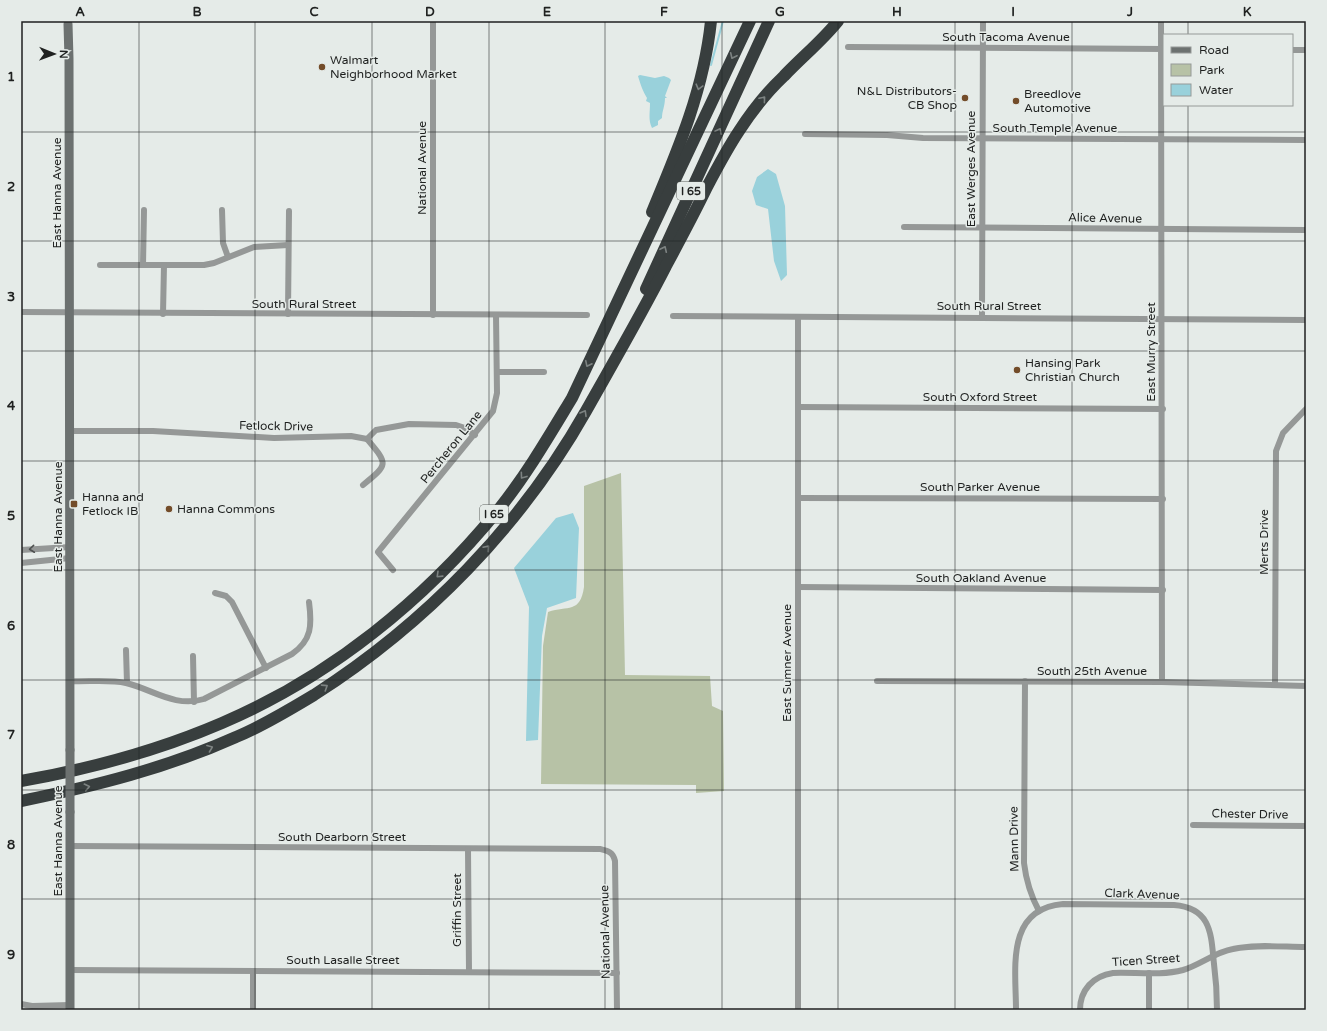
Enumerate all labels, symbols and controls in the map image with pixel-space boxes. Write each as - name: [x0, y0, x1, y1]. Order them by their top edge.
- text: A: [75, 4, 85, 20]
- text: B: [192, 4, 202, 20]
- text: C: [309, 4, 319, 20]
- text: D: [425, 4, 435, 20]
- text: E: [543, 4, 551, 20]
- text: F: [660, 4, 668, 20]
- text: G: [775, 4, 785, 20]
- text: H: [892, 4, 902, 20]
- text: I: [1011, 4, 1015, 20]
- text: J: [1126, 4, 1133, 20]
- text: K: [1243, 4, 1252, 20]
- street label: South Tacoma Avenue: [942, 30, 1070, 44]
- north arrow: [34, 34, 74, 74]
- legend: [1163, 34, 1293, 106]
- text: Road: [1199, 43, 1229, 57]
- text: N: [57, 50, 70, 59]
- place label: Walmart Neighborhood Market: [330, 53, 457, 81]
- one-way arrow: [730, 53, 738, 60]
- marker: Walmart Neighborhood Market: [317, 62, 327, 72]
- text: Park: [1199, 63, 1225, 77]
- text: 1: [7, 69, 15, 85]
- text: Water: [1199, 83, 1234, 97]
- one-way arrow: [695, 84, 703, 90]
- place label: N&L Distributors- CB Shop: [857, 84, 957, 112]
- place label: Breedlove Automotive: [1024, 87, 1091, 115]
- marker: N&L Distributors- CB Shop: [960, 93, 970, 103]
- marker: Breedlove Automotive: [1011, 96, 1021, 106]
- one-way arrow: [758, 97, 765, 104]
- street label: East Werges Avenue: [964, 110, 978, 227]
- street label: National Avenue: [415, 121, 429, 215]
- street label: South Temple Avenue: [993, 121, 1118, 135]
- one-way arrow: [714, 127, 722, 135]
- street label: East Hanna Avenue: [50, 137, 64, 248]
- text: 2: [7, 179, 15, 195]
- road number: I 65: [677, 182, 705, 200]
- street label: Alice Avenue: [1068, 210, 1142, 226]
- one-way arrow: [659, 245, 667, 253]
- text: 3: [7, 289, 15, 305]
- street label: South Rural Street: [252, 297, 357, 311]
- street label: South Rural Street: [937, 299, 1042, 313]
- street label: East Murry Street: [1144, 302, 1158, 402]
- place label: Hansing Park Christian Church: [1025, 356, 1120, 384]
- one-way arrow: [585, 360, 593, 367]
- marker: Hansing Park Christian Church: [1012, 365, 1022, 375]
- street label: South Oxford Street: [923, 390, 1038, 404]
- text: 4: [7, 398, 16, 414]
- street label: Percheron Lane: [417, 408, 485, 486]
- one-way arrow: [580, 410, 587, 417]
- street label: Fetlock Drive: [239, 418, 313, 434]
- street label: East Hanna Avenue: [51, 461, 65, 572]
- one-way arrow: [520, 472, 528, 479]
- street label: South Parker Avenue: [920, 480, 1040, 494]
- place label: Hanna and Fetlock IB: [82, 490, 144, 518]
- marker: Hanna and Fetlock IB: [69, 499, 79, 509]
- place label: Hanna Commons: [177, 502, 275, 516]
- marker: Hanna Commons: [164, 504, 174, 514]
- road number: I 65: [480, 505, 508, 523]
- text: 5: [7, 508, 15, 524]
- street label: Merts Drive: [1257, 509, 1271, 575]
- one-way arrow: [28, 544, 35, 553]
- one-way arrow: [482, 545, 489, 553]
- one-way arrow: [436, 570, 444, 578]
- street label: South Oakland Avenue: [916, 571, 1047, 585]
- street label: East Sumner Avenue: [780, 604, 794, 722]
- text: 6: [7, 618, 15, 634]
- street label: South 25th Avenue: [1037, 664, 1147, 678]
- one-way arrow: [321, 685, 328, 692]
- text: 7: [7, 727, 15, 743]
- one-way arrow: [207, 744, 214, 752]
- one-way arrow: [83, 783, 90, 791]
- street label: East Hanna Avenue: [51, 785, 65, 896]
- street label: Mann Drive: [1006, 806, 1022, 872]
- street label: Chester Drive: [1212, 806, 1289, 822]
- street label: South Dearborn Street: [278, 830, 406, 844]
- text: 8: [7, 837, 15, 853]
- street label: Griffin Street: [450, 873, 464, 947]
- street label: National Avenue: [597, 885, 613, 979]
- street label: Clark Avenue: [1104, 886, 1180, 902]
- text: 9: [7, 947, 15, 963]
- street label: Ticen Street: [1112, 951, 1181, 969]
- street label: South Lasalle Street: [286, 953, 400, 967]

